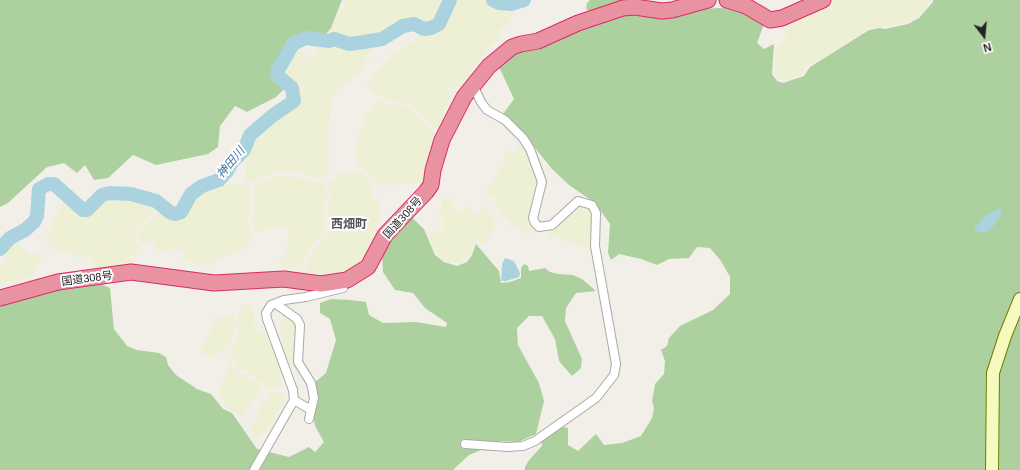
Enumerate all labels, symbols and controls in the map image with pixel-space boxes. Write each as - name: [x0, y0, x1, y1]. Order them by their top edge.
- north arrow: [964, 16, 1004, 56]
- text: N: [982, 41, 993, 54]
- water label: 神田川: [214, 145, 248, 181]
- street label: 国道308号: [381, 195, 425, 241]
- district label: 西畑町: [331, 218, 367, 232]
- street label: 国道308号: [61, 269, 113, 289]

